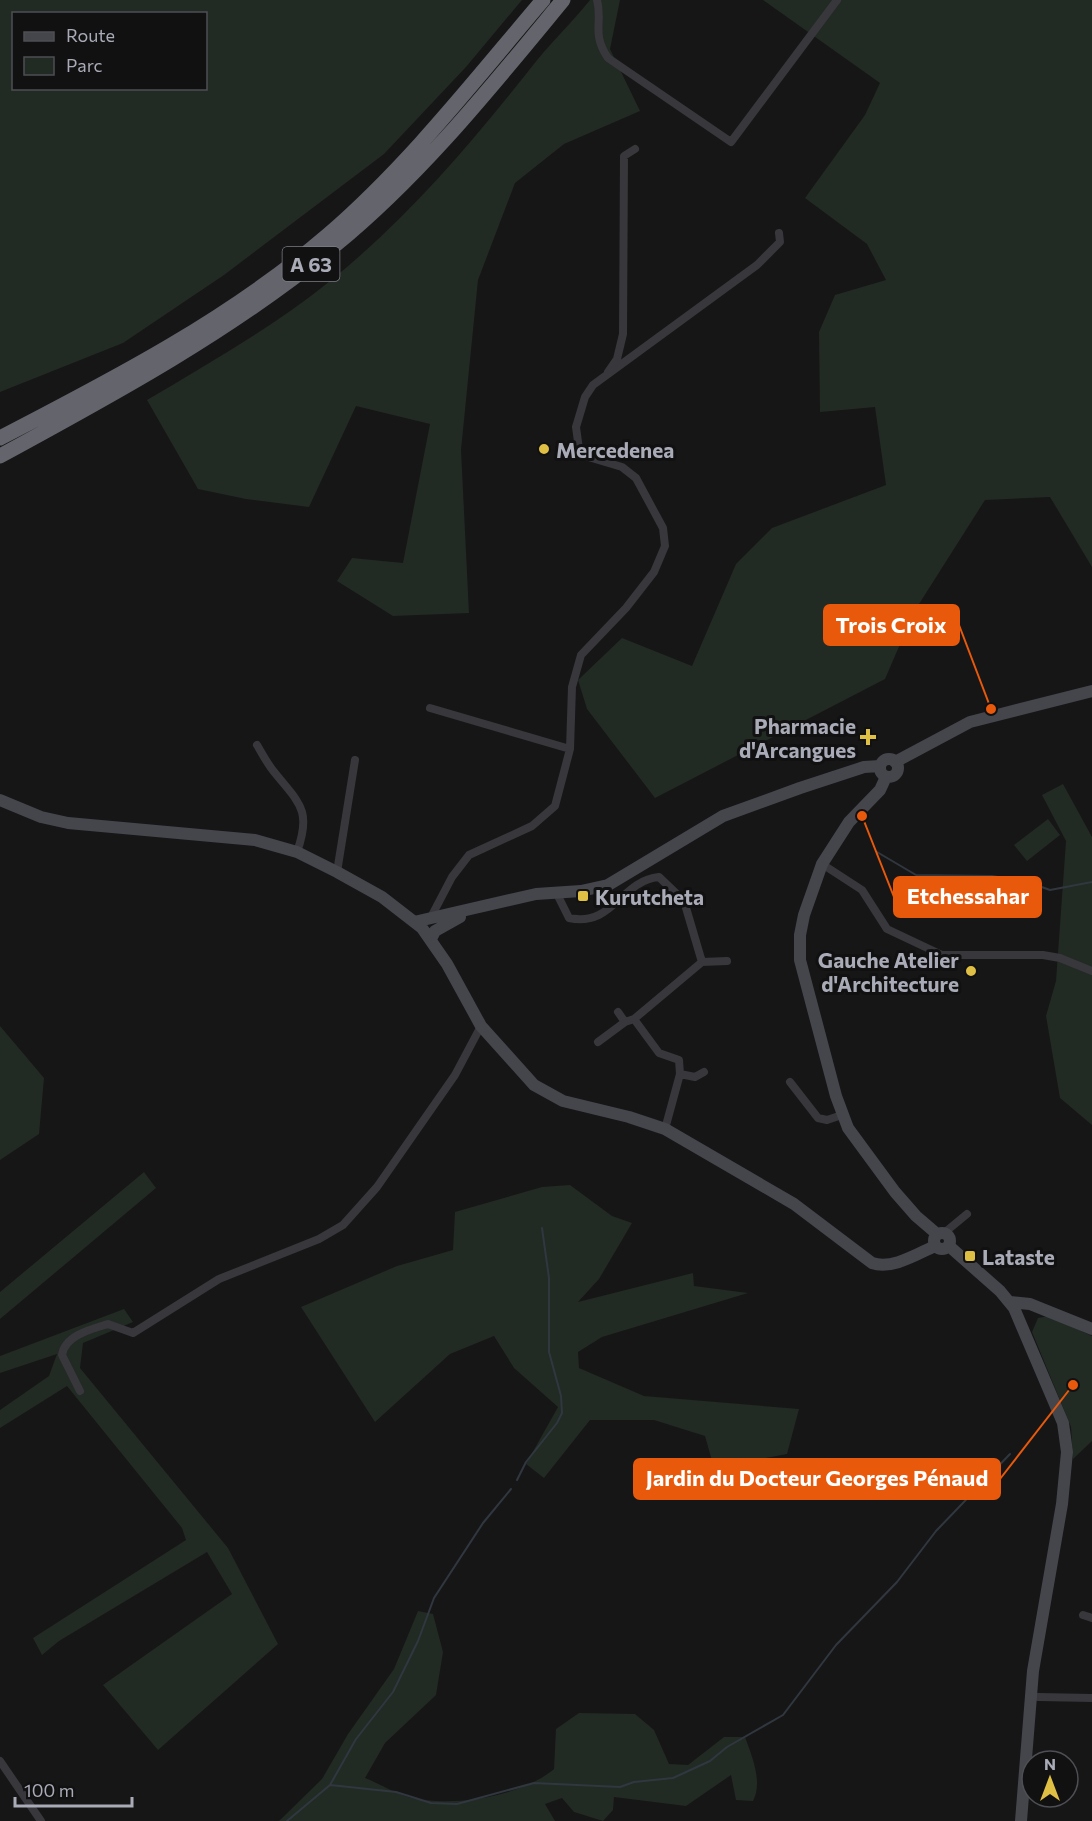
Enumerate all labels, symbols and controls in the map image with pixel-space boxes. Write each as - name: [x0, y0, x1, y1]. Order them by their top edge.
- legend: [12, 12, 207, 90]
- text: Route: [66, 24, 115, 46]
- text: Parc: [66, 54, 103, 76]
- road number: A 63: [282, 247, 340, 281]
- place label: Mercedenea: [556, 437, 674, 462]
- marker: Mercedenea: [537, 442, 551, 456]
- callout: Trois Croix: [824, 605, 959, 645]
- text: Trois Croix: [836, 611, 947, 638]
- place label: Pharmacie d'Arcangues: [739, 713, 856, 762]
- marker: Pharmacie d'Arcangues: [861, 730, 875, 744]
- callout: Etchessahar: [894, 877, 1041, 917]
- text: Etchessahar: [907, 882, 1029, 909]
- place label: Kurutcheta: [595, 884, 704, 909]
- marker: Kurutcheta: [576, 889, 590, 903]
- place label: Gauche Atelier d'Architecture: [818, 947, 959, 996]
- marker: Gauche Atelier d'Architecture: [964, 964, 978, 978]
- place label: Lataste: [982, 1244, 1055, 1269]
- marker: Lataste: [963, 1249, 977, 1263]
- callout: Jardin du Docteur Georges Pénaud: [634, 1459, 1000, 1499]
- text: Jardin du Docteur Georges Pénaud: [646, 1464, 988, 1491]
- north arrow: [1020, 1749, 1080, 1809]
- text: N: [1044, 1754, 1056, 1773]
- scale bar: [15, 1770, 132, 1808]
- text: 100 m: [24, 1779, 74, 1801]

